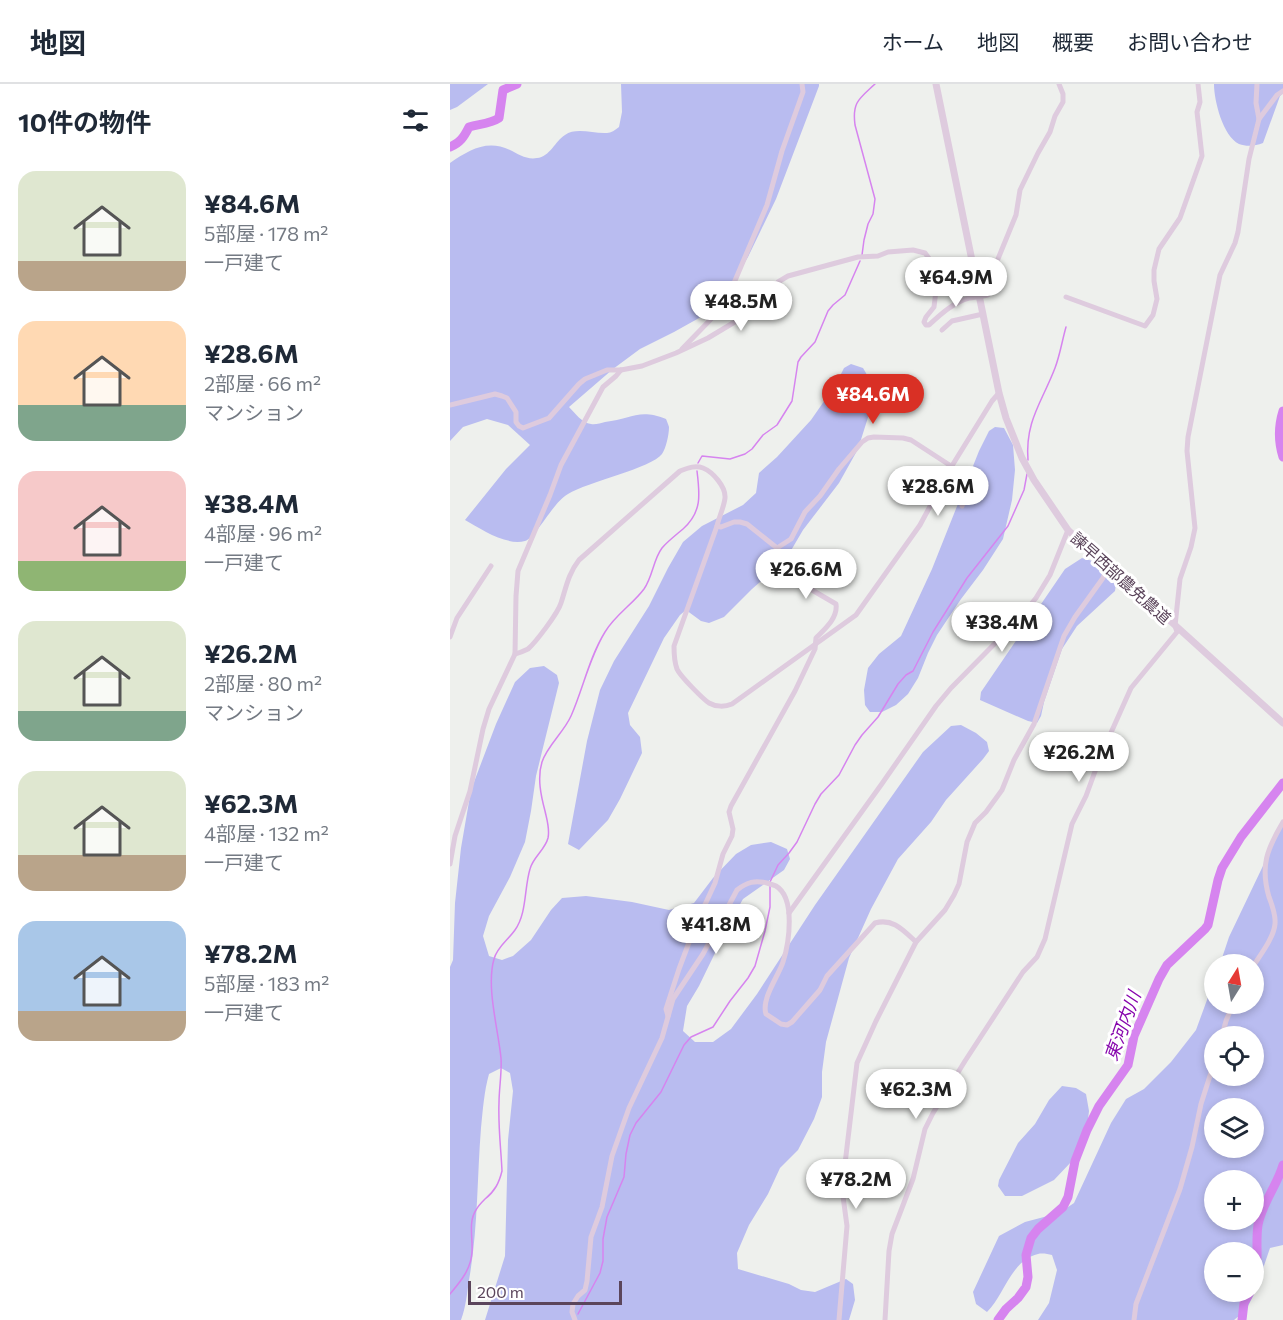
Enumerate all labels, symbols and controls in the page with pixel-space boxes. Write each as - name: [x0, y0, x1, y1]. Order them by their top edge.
- text: 地図: [30, 25, 86, 59]
- text: ホーム: [882, 29, 944, 54]
- text: 地図: [977, 29, 1019, 54]
- text: 概要: [1052, 29, 1094, 54]
- text: お問い合わせ: [1127, 29, 1253, 54]
- icon: filters: [399, 104, 432, 137]
- text: 10件の物件: [18, 106, 151, 137]
- text: ¥84.6M: [204, 187, 300, 218]
- icon: home: [66, 195, 138, 267]
- text: 5部屋 · 178 m²: [204, 221, 328, 245]
- text: 一戸建て: [204, 250, 284, 274]
- pin: ¥64.9M: [907, 257, 1005, 308]
- text: ¥64.9M: [919, 264, 993, 288]
- pin: ¥48.5M: [692, 281, 790, 332]
- text: ¥48.5M: [704, 288, 778, 312]
- text: ¥28.6M: [204, 337, 299, 368]
- icon: home: [66, 345, 138, 417]
- text: 2部屋 · 66 m²: [204, 371, 321, 395]
- pin: ¥84.6M: [824, 374, 922, 425]
- text: ¥84.6M: [836, 381, 910, 405]
- text: マンション: [204, 400, 304, 424]
- pin: ¥28.6M: [889, 466, 987, 517]
- text: ¥28.6M: [902, 473, 974, 497]
- text: ¥38.4M: [204, 487, 299, 518]
- icon: home: [66, 495, 138, 567]
- text: 4部屋 · 96 m²: [204, 521, 322, 545]
- street label: 諫早西部農免農道: [1067, 528, 1175, 628]
- pin: ¥26.6M: [757, 549, 855, 600]
- text: 一戸建て: [204, 550, 284, 574]
- text: ¥26.6M: [770, 556, 842, 580]
- pin: ¥38.4M: [953, 602, 1051, 653]
- text: ¥38.4M: [965, 609, 1039, 633]
- text: ¥26.2M: [204, 637, 298, 668]
- icon: home: [66, 645, 138, 717]
- text: 2部屋 · 80 m²: [204, 671, 322, 695]
- text: マンション: [204, 700, 304, 724]
- pin: ¥26.2M: [1030, 732, 1128, 783]
- text: ¥26.2M: [1043, 739, 1115, 763]
- text: ¥62.3M: [204, 787, 298, 818]
- icon: home: [66, 795, 138, 867]
- text: 4部屋 · 132 m²: [204, 821, 329, 845]
- text: 一戸建て: [204, 850, 284, 874]
- pin: ¥41.8M: [667, 904, 765, 955]
- text: ¥41.8M: [681, 911, 751, 935]
- text: ¥78.2M: [204, 937, 297, 968]
- icon: home: [66, 945, 138, 1017]
- north arrow: [1204, 954, 1264, 1014]
- map controls: [1204, 954, 1264, 1302]
- text: 5部屋 · 183 m²: [204, 971, 329, 995]
- water label: 東河内川: [1099, 986, 1145, 1063]
- text: 一戸建て: [204, 1000, 284, 1024]
- button: locate: [1204, 1026, 1264, 1086]
- pin: ¥62.3M: [867, 1069, 965, 1120]
- text: ¥62.3M: [880, 1076, 952, 1100]
- button: layers: [1204, 1098, 1264, 1158]
- pin: ¥78.2M: [807, 1159, 905, 1210]
- text: ¥78.2M: [820, 1166, 892, 1190]
- button: +: [1204, 1170, 1264, 1230]
- button: −: [1204, 1242, 1264, 1302]
- scale bar: [468, 1278, 622, 1306]
- text: 200 m: [477, 1282, 524, 1301]

